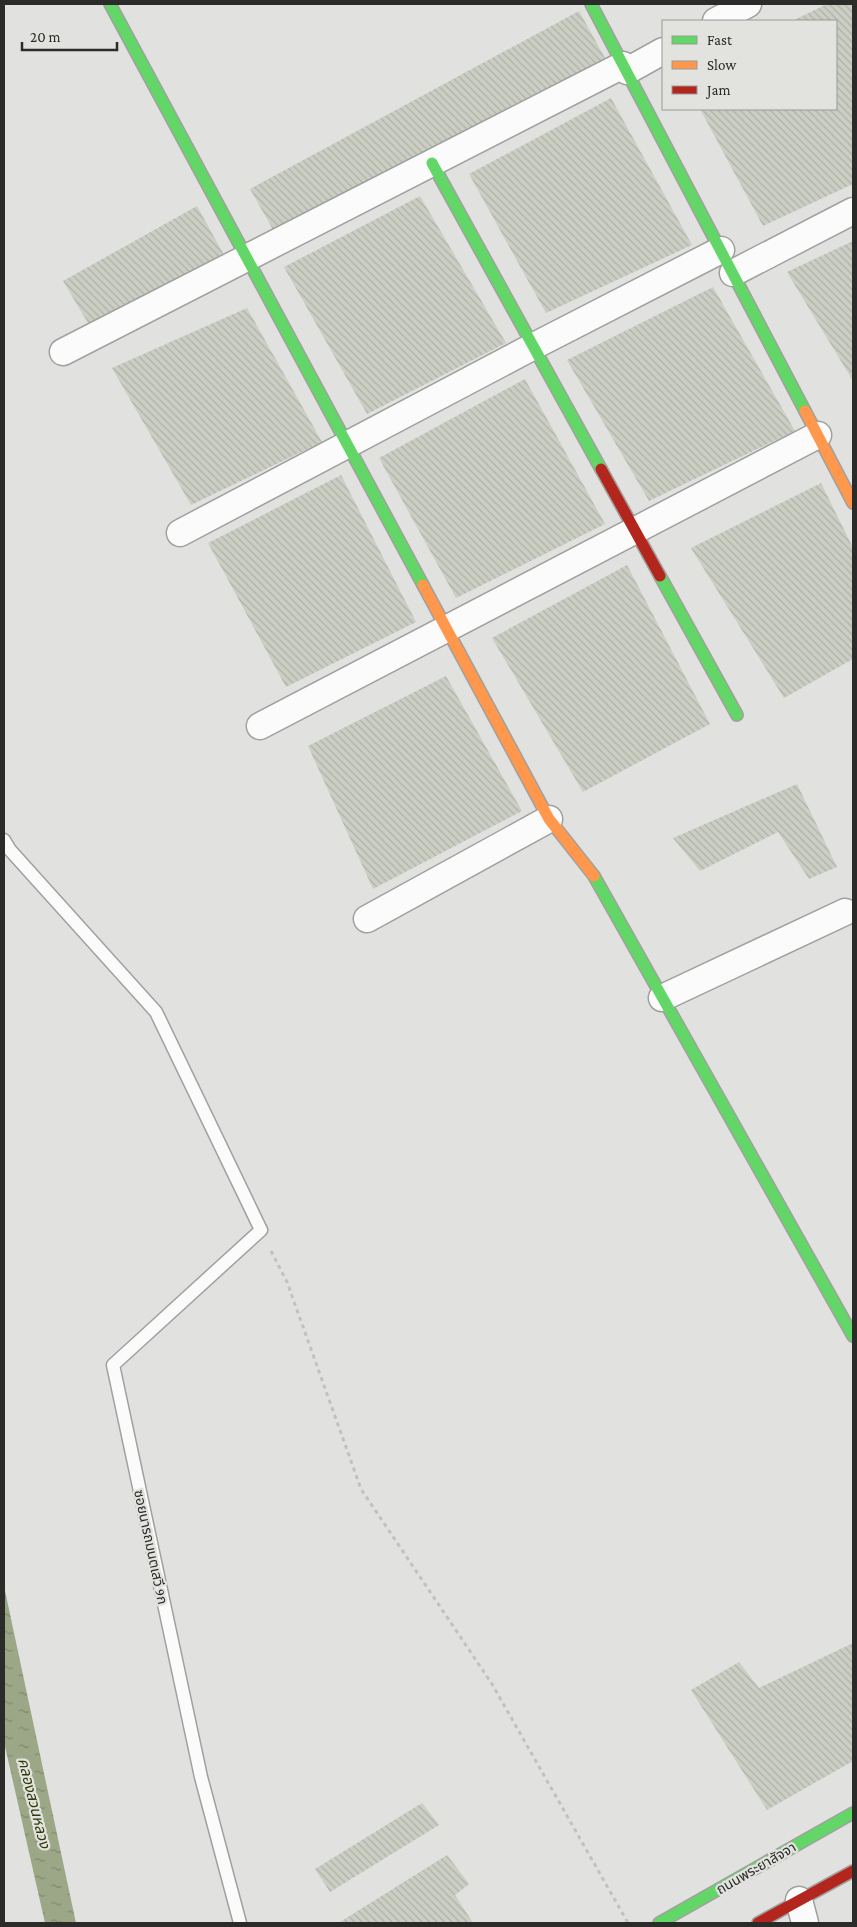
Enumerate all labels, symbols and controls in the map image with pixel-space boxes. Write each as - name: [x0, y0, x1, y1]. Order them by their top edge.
- scale bar: [22, 20, 118, 52]
- legend: [662, 20, 837, 110]
- text: 20 m: [30, 29, 61, 45]
- text: Fast: [707, 32, 733, 48]
- text: Slow: [707, 57, 737, 73]
- text: Jam: [705, 82, 730, 99]
- street label: ซอยนารถมนตเสวี 9ก: [131, 1488, 171, 1606]
- water label: คลองสวนหลวง: [15, 1756, 53, 1851]
- street label: ถนนพระยาสัจจา: [713, 1839, 799, 1897]

